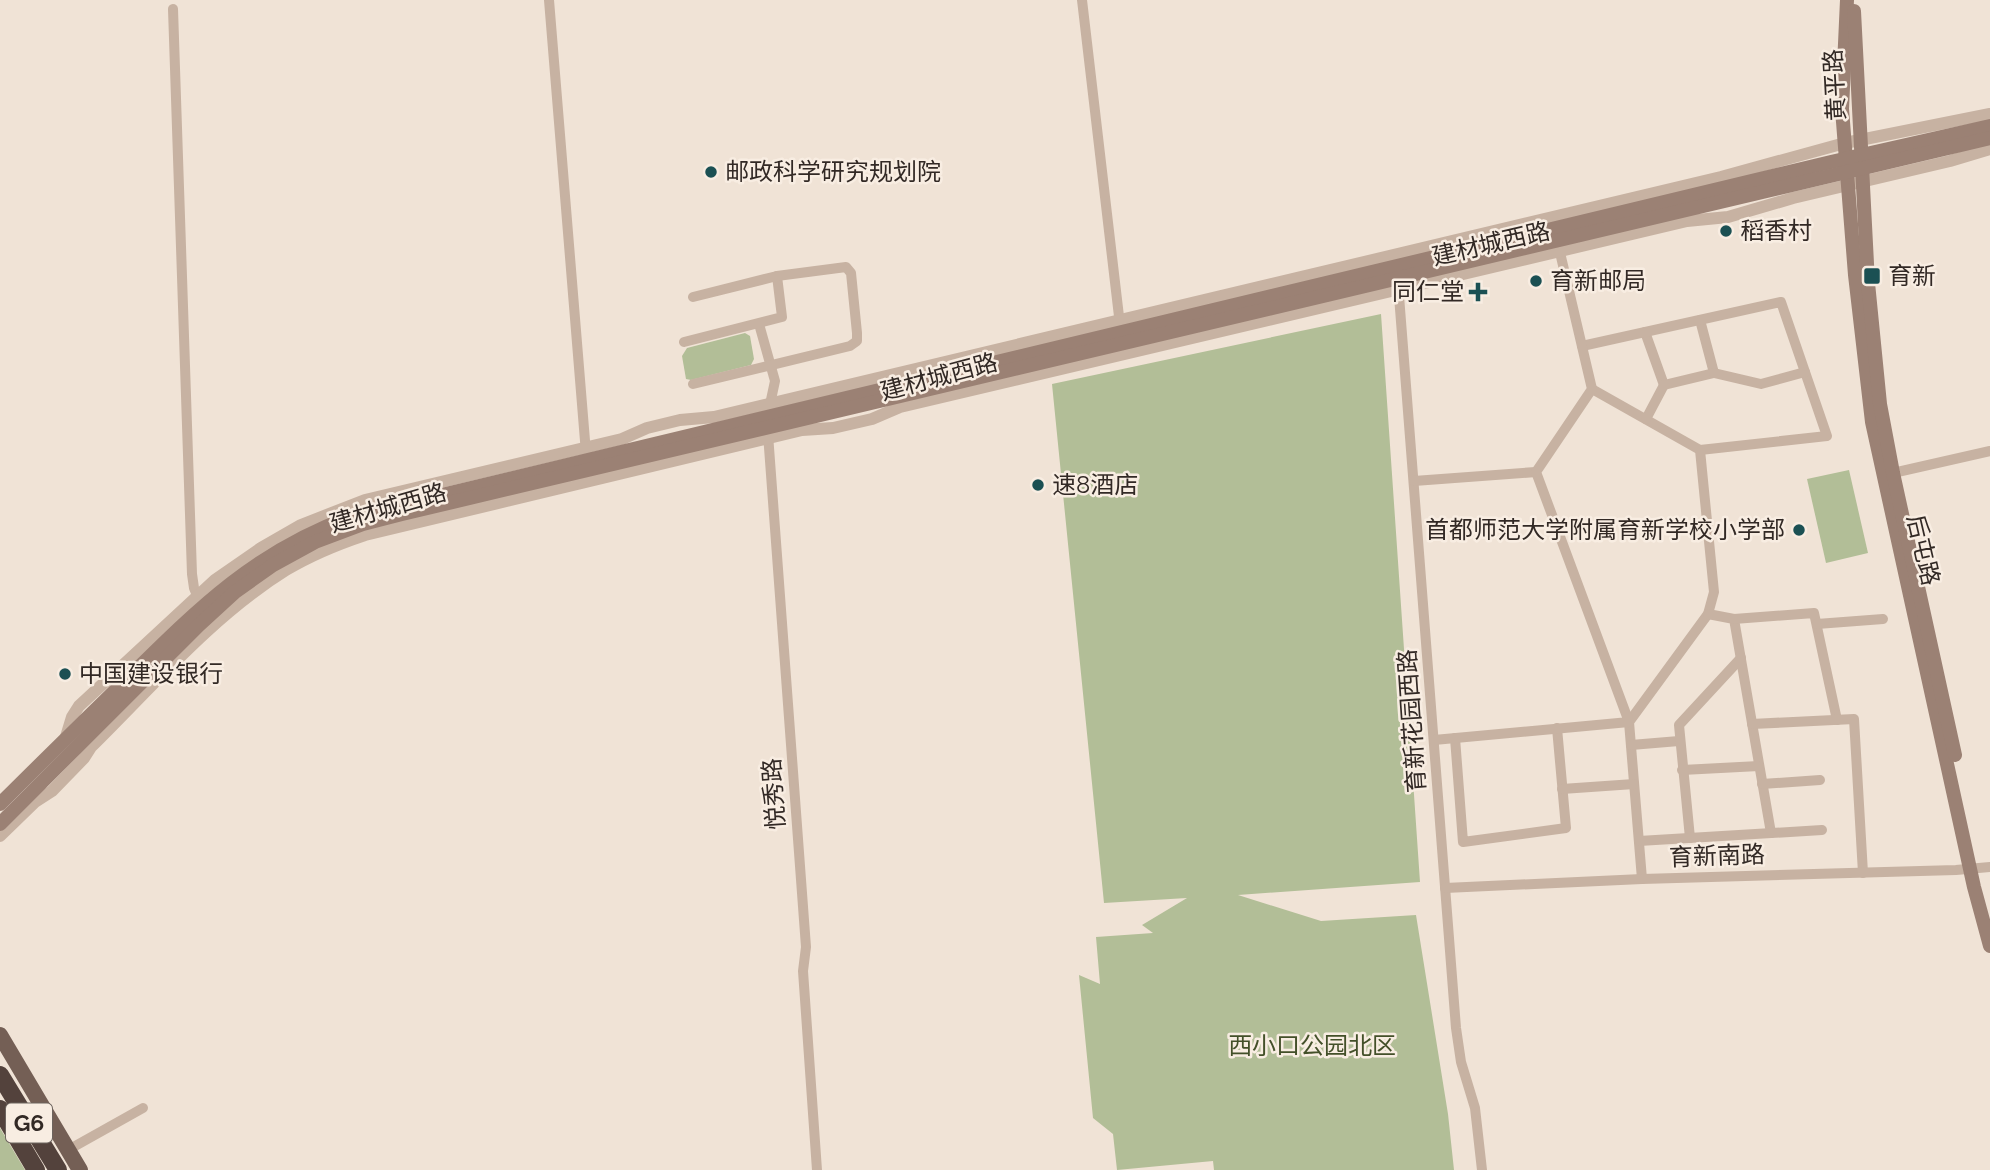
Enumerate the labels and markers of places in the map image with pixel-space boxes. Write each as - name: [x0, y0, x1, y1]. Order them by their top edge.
- place label: 邮政科学研究规划院: [725, 157, 941, 186]
- marker: 邮政科学研究规划院: [703, 164, 719, 180]
- place label: 稻香村: [1740, 216, 1812, 245]
- marker: 稻香村: [1718, 223, 1734, 239]
- place label: 育新: [1888, 261, 1936, 290]
- place label: 育新邮局: [1550, 266, 1646, 295]
- marker: 育新: [1862, 266, 1882, 286]
- marker: 育新邮局: [1528, 273, 1544, 289]
- place label: 同仁堂: [1392, 277, 1464, 306]
- marker: 同仁堂: [1470, 284, 1486, 300]
- place label: 速8酒店: [1052, 470, 1138, 499]
- marker: 速8酒店: [1030, 477, 1046, 493]
- place label: 首都师范大学附属育新学校小学部: [1425, 515, 1785, 544]
- marker: 首都师范大学附属育新学校小学部: [1791, 522, 1807, 538]
- place label: 中国建设银行: [79, 659, 223, 688]
- marker: 中国建设银行: [57, 666, 73, 682]

